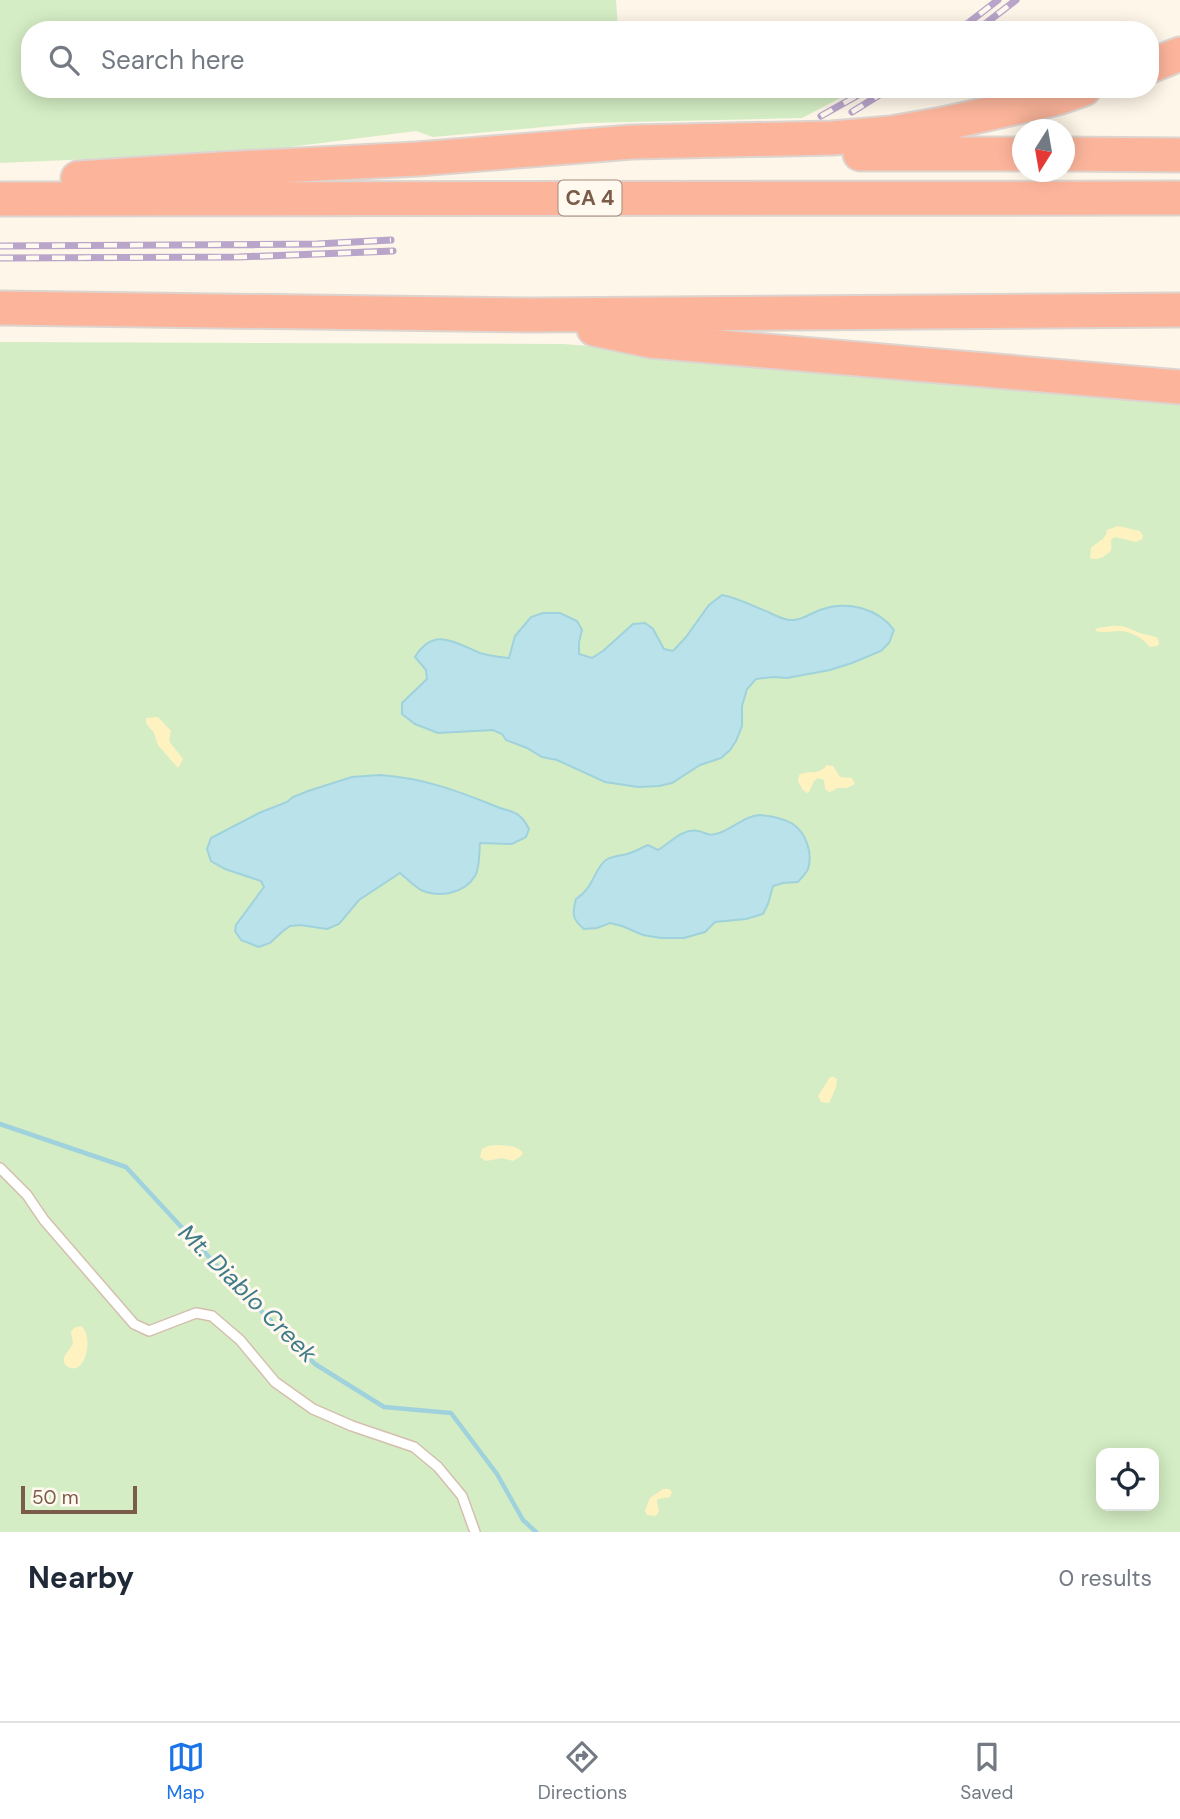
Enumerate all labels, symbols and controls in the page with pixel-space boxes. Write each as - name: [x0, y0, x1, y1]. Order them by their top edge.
- search box: [21, 21, 1159, 98]
- icon: search: [45, 41, 83, 79]
- text: Search here: [101, 43, 244, 77]
- north arrow: [1012, 119, 1075, 182]
- road number: CA 4: [558, 180, 622, 216]
- water label: Mt. Diablo Creek: [172, 1217, 324, 1369]
- map controls: [1096, 1448, 1159, 1511]
- button: locate: [1096, 1448, 1159, 1511]
- scale bar: [21, 1483, 136, 1515]
- text: 50 m: [32, 1485, 79, 1510]
- text: Nearby: [28, 1558, 134, 1597]
- text: 0 results: [1059, 1563, 1152, 1593]
- tab: Map: [167, 1738, 205, 1805]
- tab: Directions: [538, 1738, 627, 1805]
- tab: Saved: [960, 1738, 1013, 1805]

